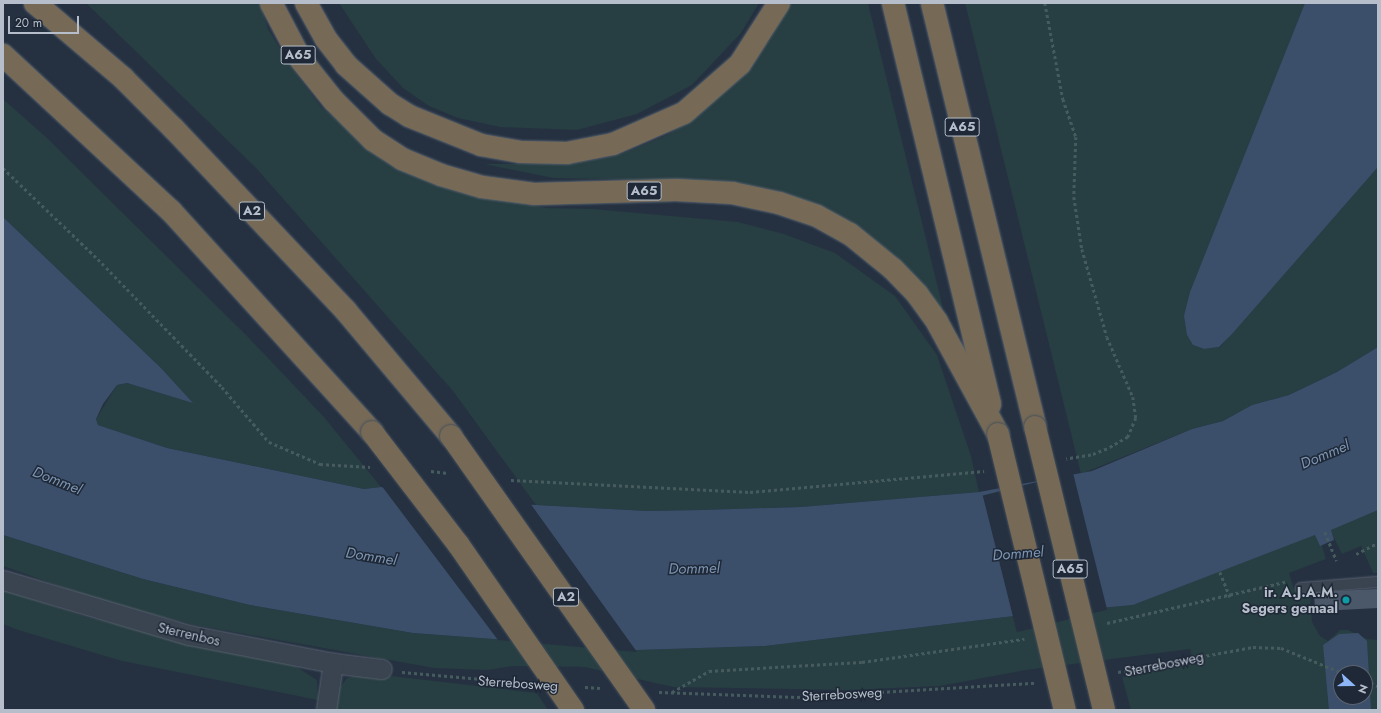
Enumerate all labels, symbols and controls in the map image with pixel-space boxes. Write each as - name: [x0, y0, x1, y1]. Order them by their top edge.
- scale bar: [10, 8, 81, 34]
- text: 20 m: [15, 14, 42, 32]
- road number: A65: [280, 44, 316, 66]
- road number: A65: [944, 116, 980, 138]
- road number: A65: [626, 180, 662, 202]
- road number: A2: [238, 200, 266, 222]
- water label: Dommel: [1298, 437, 1352, 473]
- water label: Dommel: [30, 463, 84, 499]
- water label: Dommel: [992, 543, 1044, 565]
- water label: Dommel: [344, 544, 398, 570]
- road number: A65: [1052, 558, 1088, 580]
- water label: Dommel: [668, 560, 720, 578]
- place label: ir. A.J.A.M. Segers gemaal: [1241, 584, 1338, 616]
- road number: A2: [552, 586, 580, 608]
- marker: ir. A.J.A.M. Segers gemaal: [1341, 595, 1351, 605]
- street label: Sterrenbos: [156, 619, 222, 649]
- street label: Sterrebosweg: [1123, 648, 1205, 680]
- north arrow: [1333, 665, 1373, 705]
- street label: Sterrebosweg: [477, 672, 559, 694]
- text: N: [1354, 682, 1372, 696]
- street label: Sterrebosweg: [801, 684, 883, 704]

